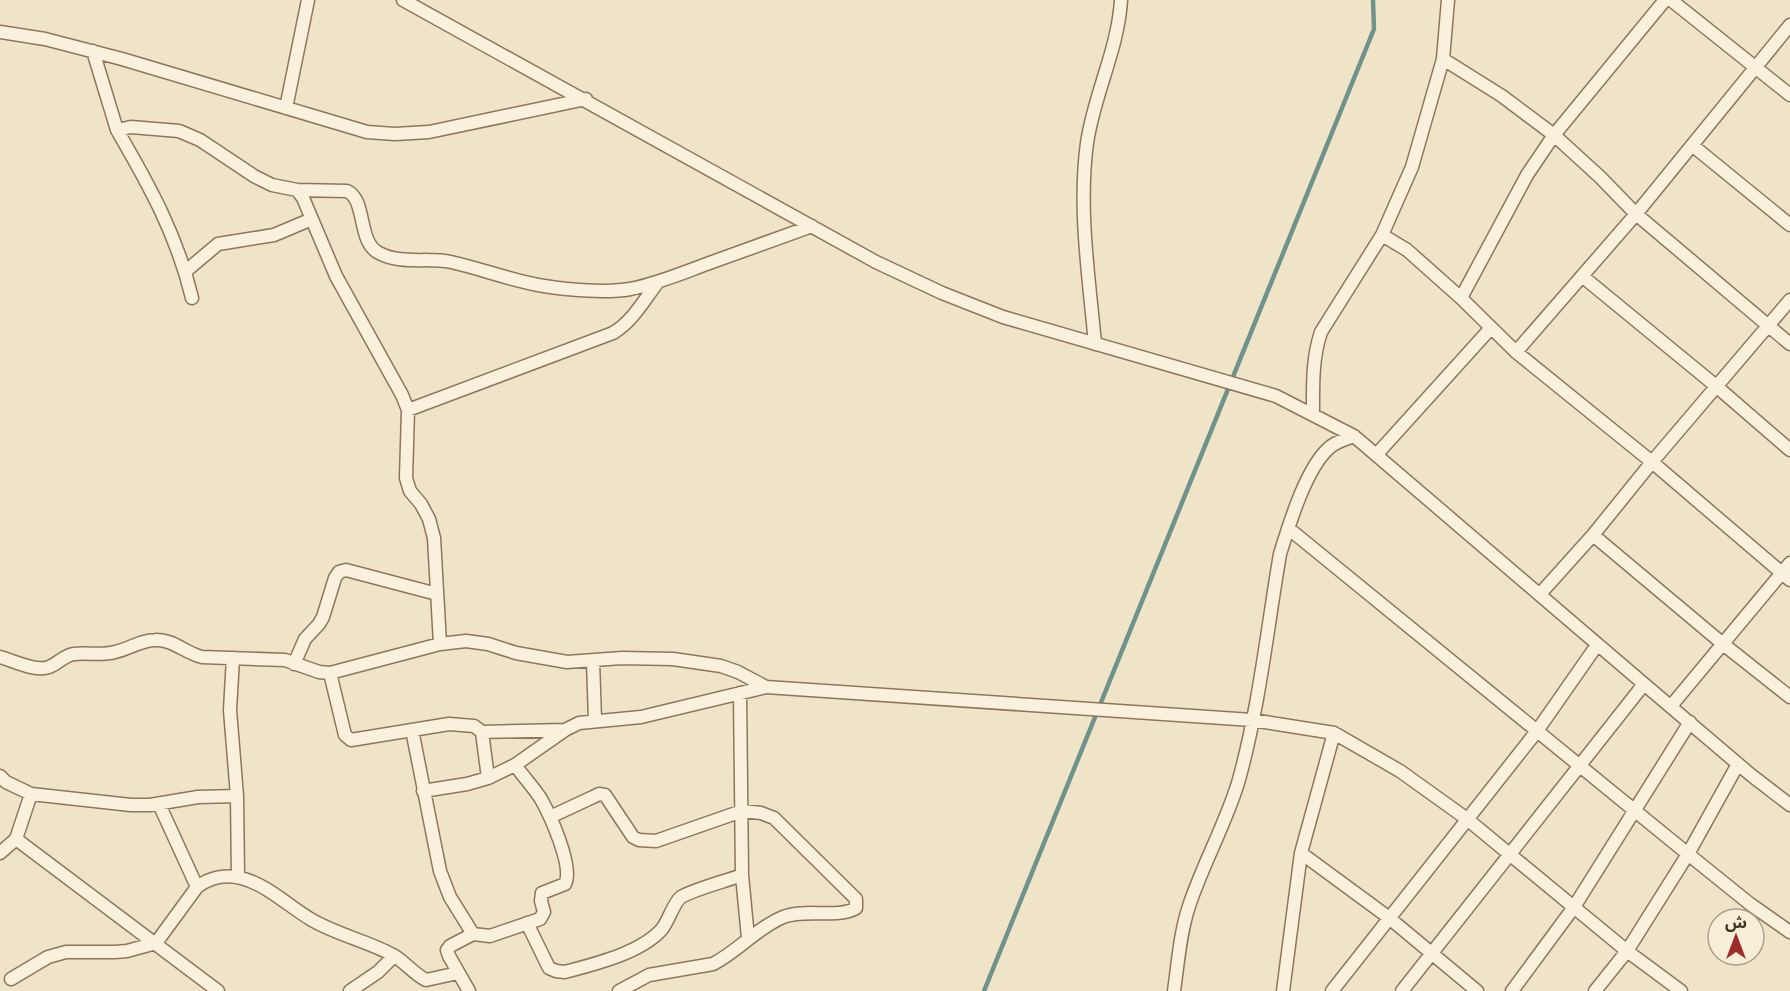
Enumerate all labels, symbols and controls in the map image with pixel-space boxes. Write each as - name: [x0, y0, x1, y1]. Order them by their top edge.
- north arrow: [1706, 907, 1766, 967]
- text: ش: [1725, 912, 1747, 932]

